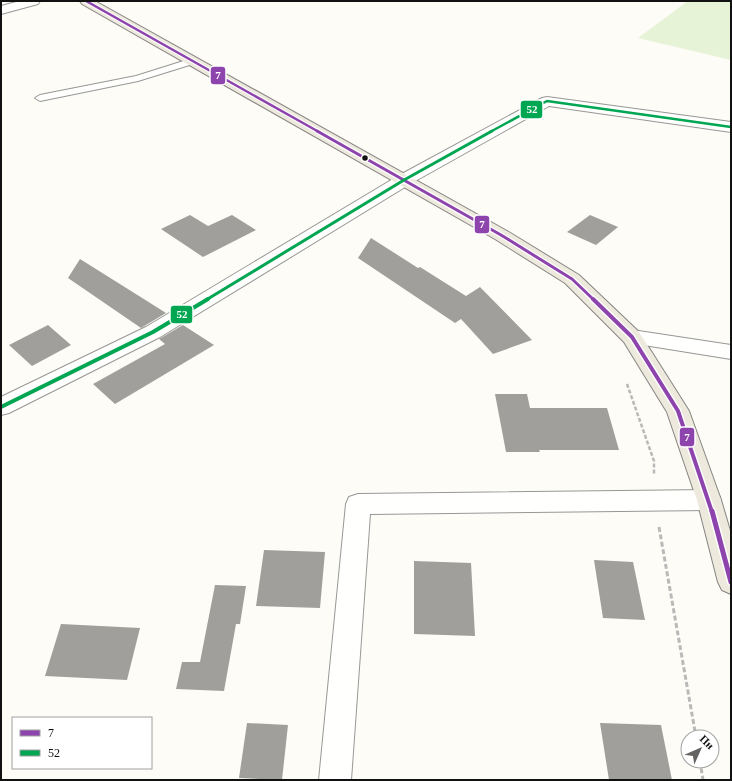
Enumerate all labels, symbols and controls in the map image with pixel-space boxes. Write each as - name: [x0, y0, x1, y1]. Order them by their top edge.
- line badge: 7: [210, 66, 226, 85]
- text: 7: [215, 69, 221, 81]
- line badge: 52: [520, 100, 543, 119]
- text: 52: [527, 103, 538, 115]
- unlabelled marker: [360, 153, 370, 163]
- line badge: 7: [474, 215, 490, 234]
- text: 7: [479, 218, 485, 230]
- line badge: 52: [170, 305, 193, 324]
- text: 52: [177, 308, 188, 320]
- line badge: 7: [679, 427, 695, 447]
- text: 7: [684, 431, 690, 443]
- legend: [12, 717, 152, 769]
- text: 7: [48, 726, 54, 740]
- north arrow: [680, 729, 720, 769]
- text: Пн: [698, 732, 717, 752]
- text: 52: [48, 746, 60, 760]

